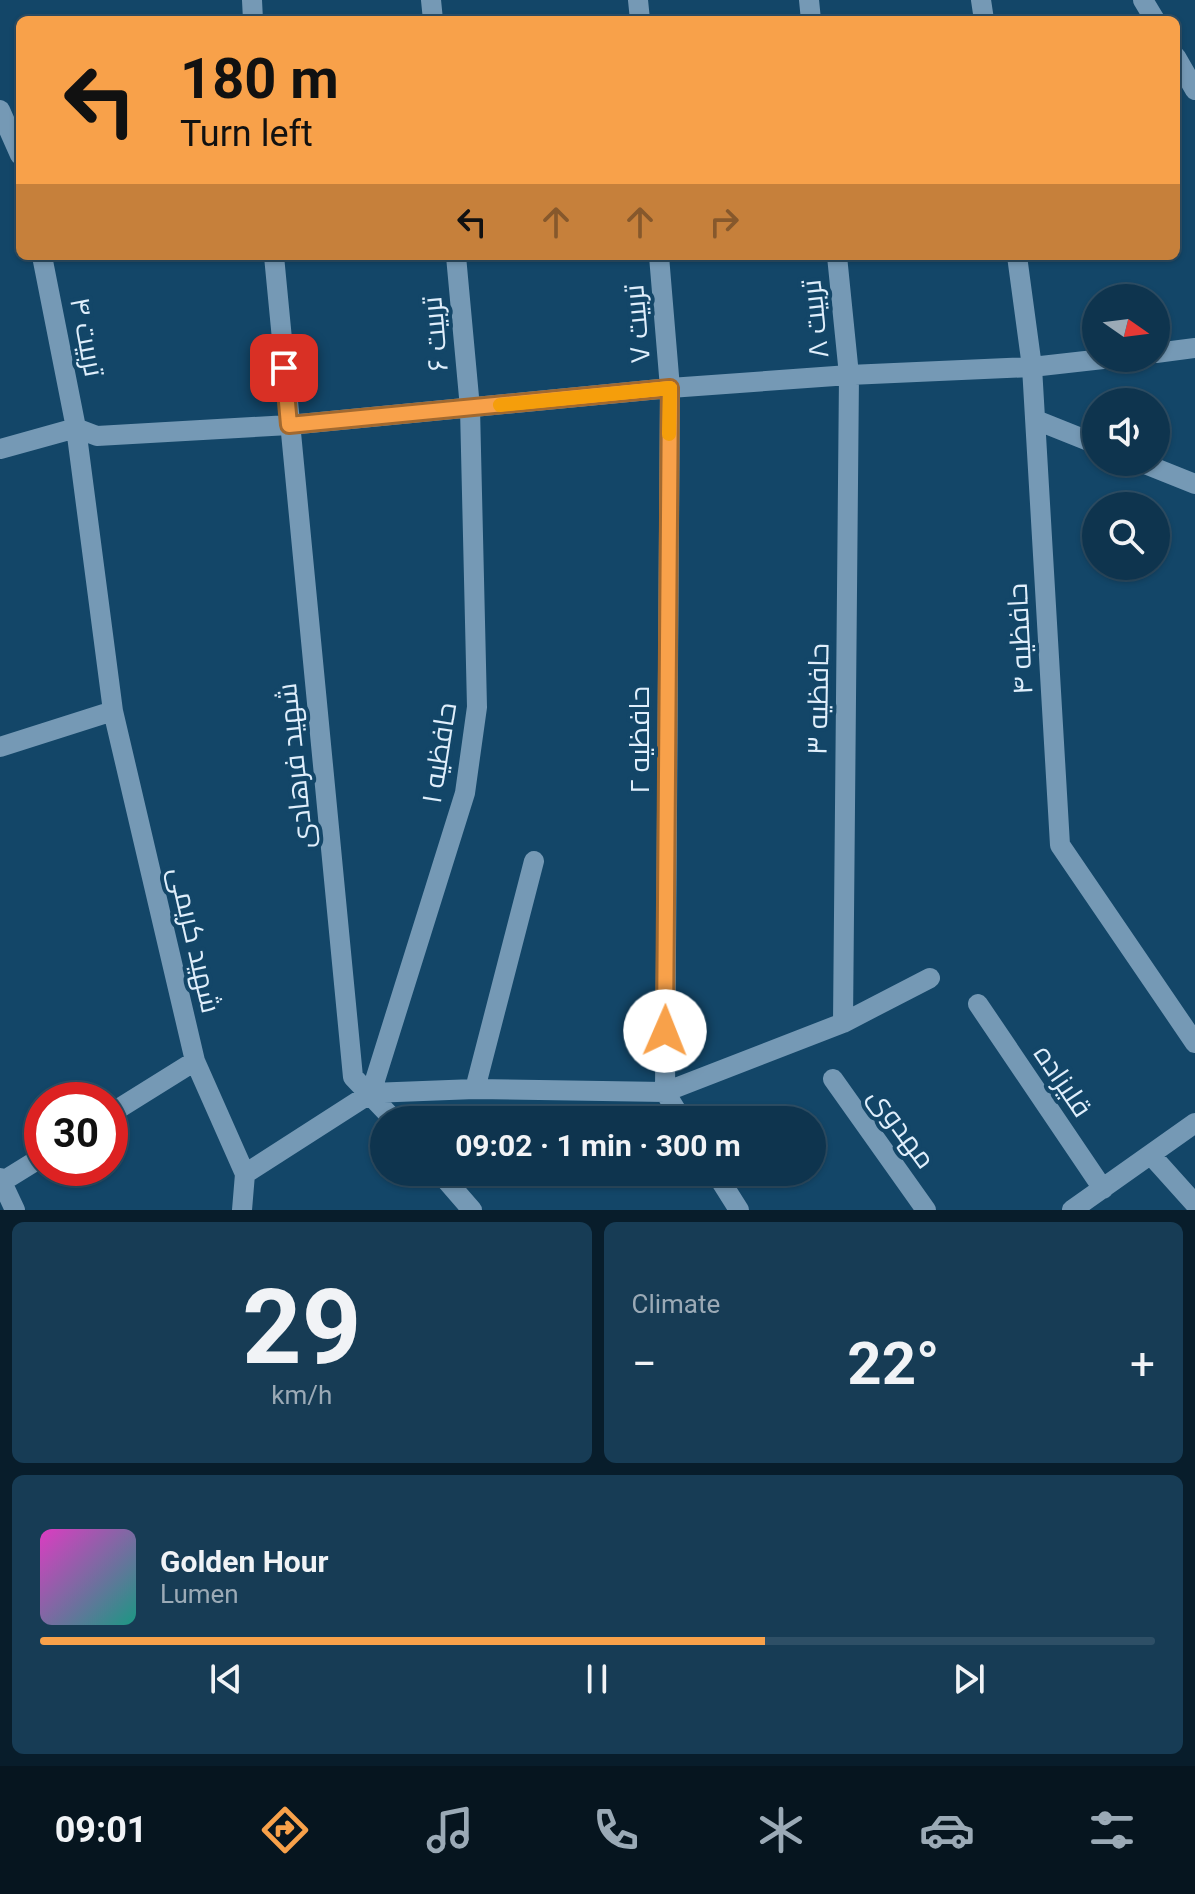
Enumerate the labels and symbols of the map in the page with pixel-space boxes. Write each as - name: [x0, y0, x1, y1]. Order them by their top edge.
- street label: تربیت ۸: [794, 278, 836, 360]
- street label: تربیت ۷: [617, 283, 657, 365]
- north arrow: [1082, 284, 1170, 372]
- street label: تربیت ۴: [63, 295, 111, 380]
- street label: تربیت ۶: [415, 295, 455, 373]
- pin: [250, 334, 318, 402]
- street label: حافظیه ۴: [1001, 582, 1039, 696]
- street label: حافظیه ۳: [801, 643, 835, 755]
- street label: شهید فرهادی: [270, 682, 320, 850]
- street label: حافظیه ۲: [623, 686, 656, 794]
- street label: حافظیه ۱: [415, 700, 463, 806]
- street label: شهید کریمی: [162, 864, 228, 1016]
- position arrow: [623, 989, 707, 1073]
- street label: قلیزاده: [1027, 1039, 1099, 1123]
- street label: مهدوی: [862, 1081, 942, 1175]
- speed limit sign: 30: [24, 1082, 128, 1186]

